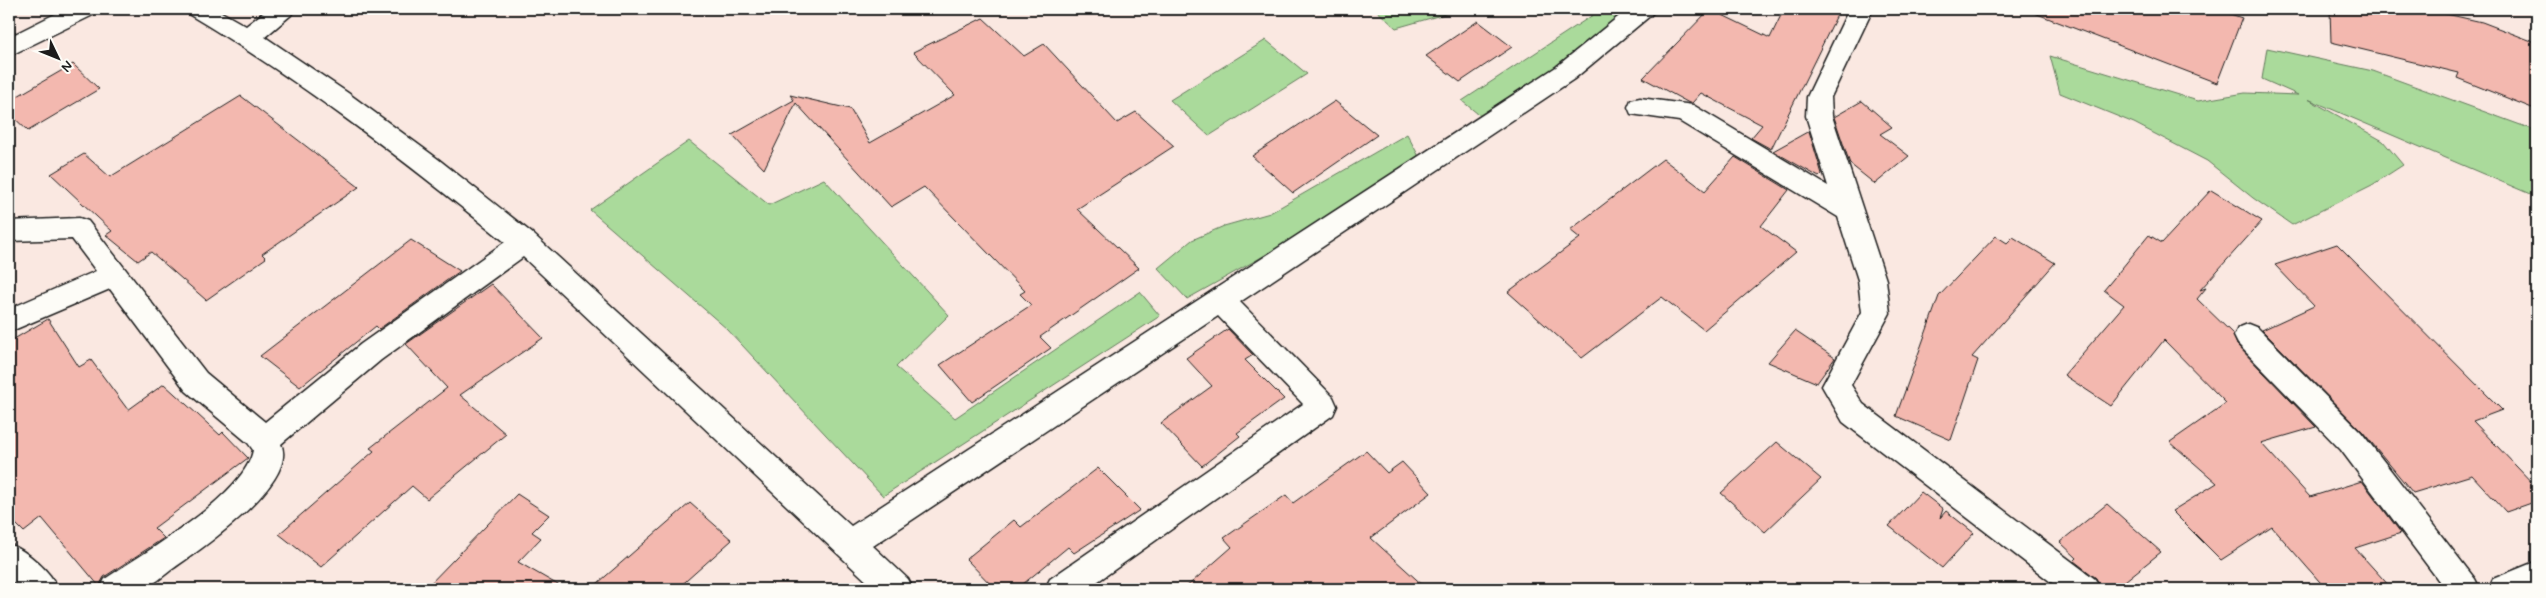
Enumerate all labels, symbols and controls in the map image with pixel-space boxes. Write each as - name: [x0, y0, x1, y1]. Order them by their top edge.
- north arrow: [32, 32, 82, 82]
- text: N: [57, 57, 77, 76]

